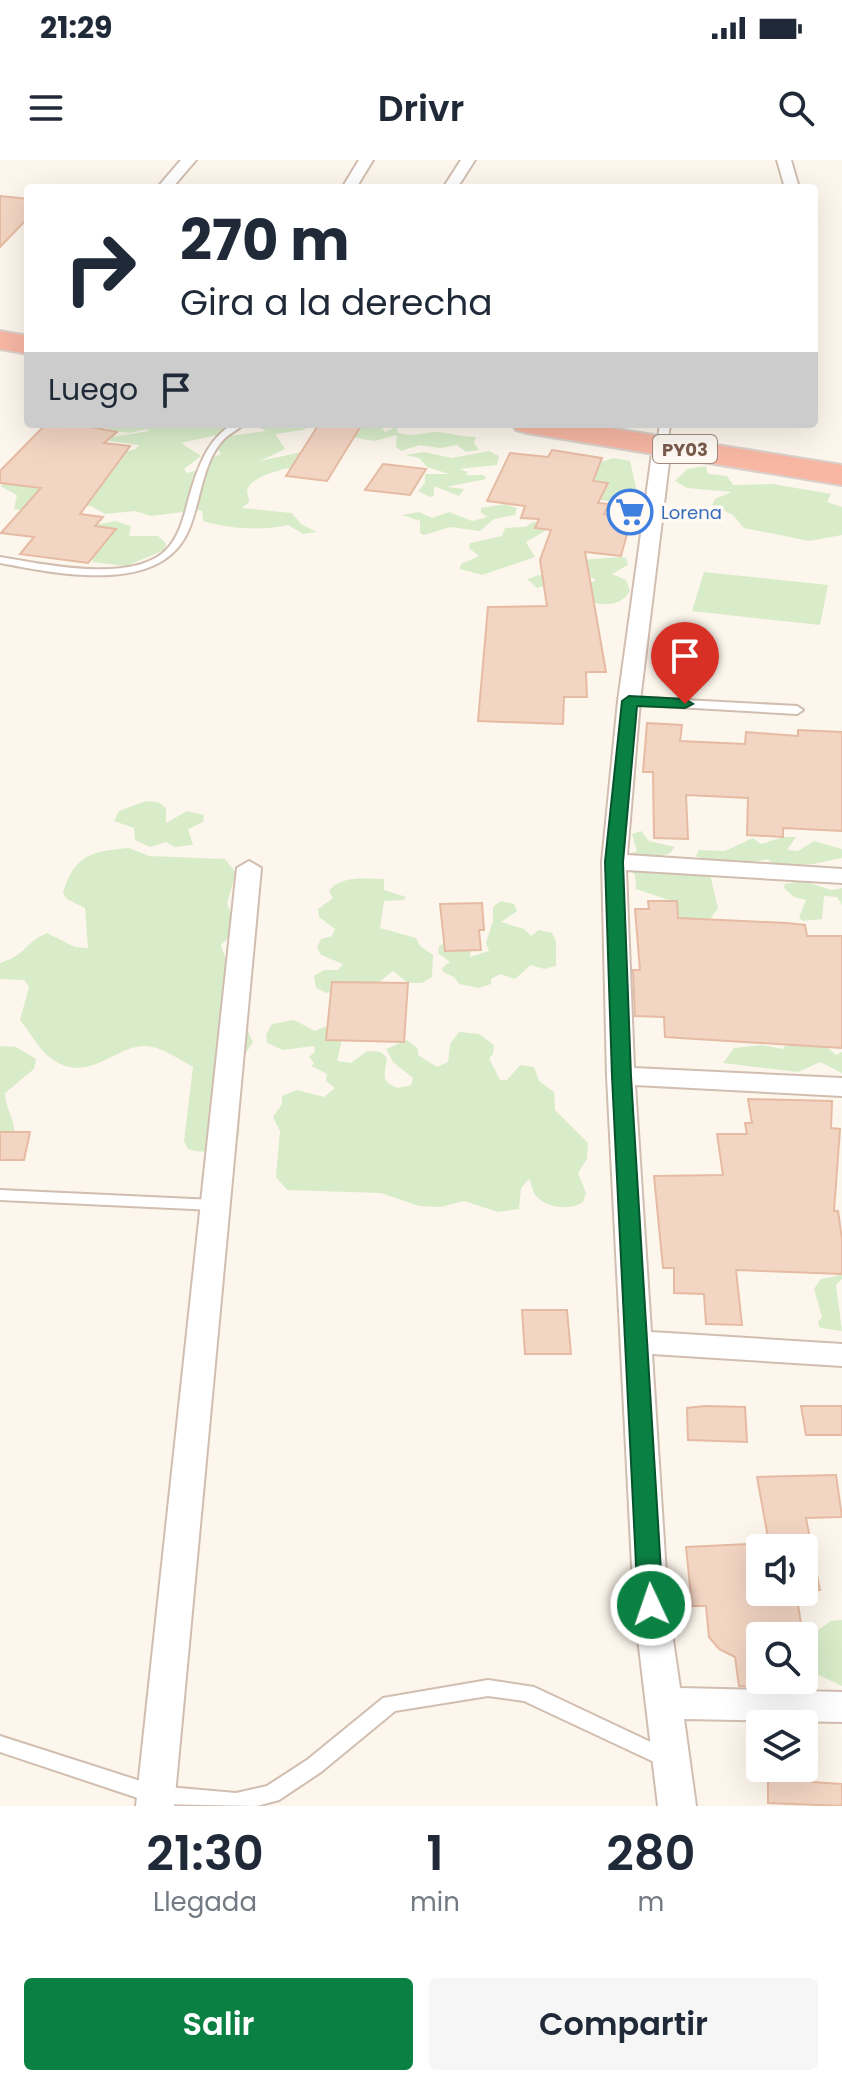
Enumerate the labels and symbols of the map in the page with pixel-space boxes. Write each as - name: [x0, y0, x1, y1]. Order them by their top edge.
- road number: PY03: [653, 435, 717, 463]
- supermarket icon: Lorena: [606, 488, 654, 536]
- place label: Lorena: [661, 500, 722, 525]
- pin: [651, 622, 719, 704]
- position arrow: [609, 1563, 693, 1647]

